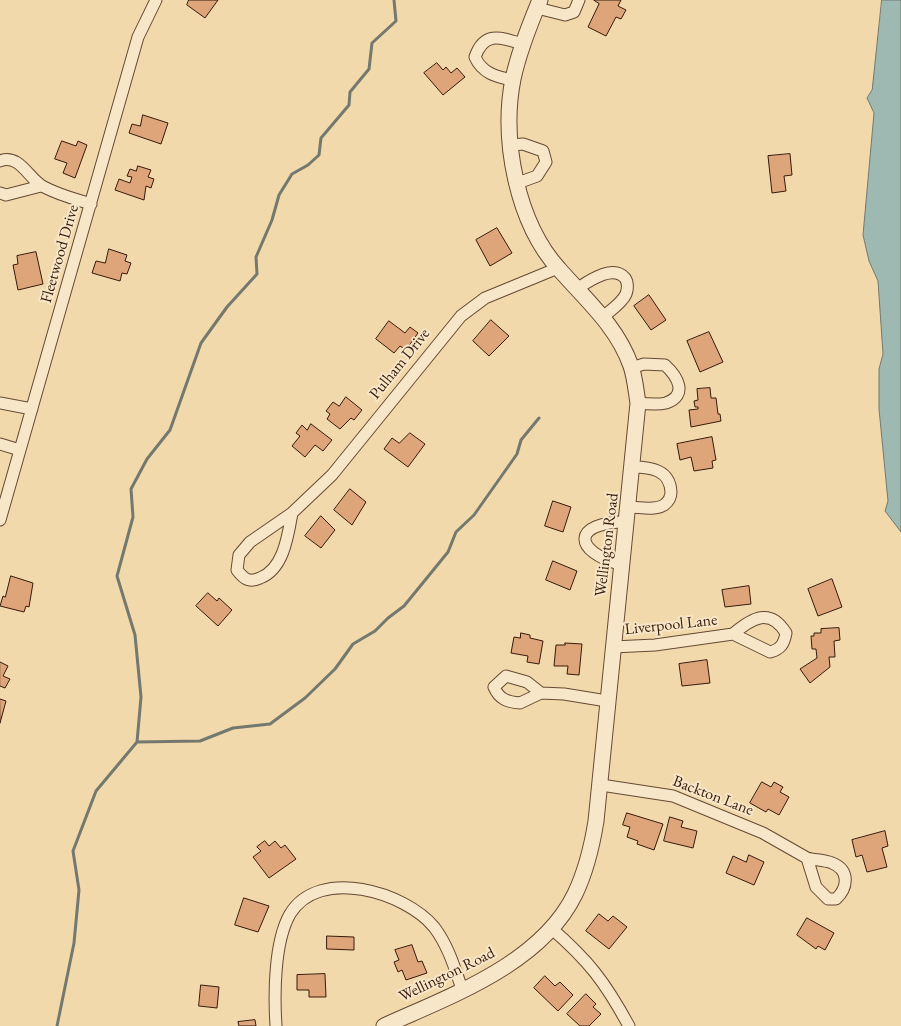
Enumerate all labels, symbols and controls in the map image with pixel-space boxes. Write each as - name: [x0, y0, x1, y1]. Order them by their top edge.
- street label: Fleetwood Drive: [37, 203, 83, 305]
- street label: Pulham Drive: [366, 325, 434, 403]
- street label: Wellington Road: [591, 492, 623, 598]
- street label: Liverpool Lane: [624, 611, 718, 639]
- street label: Backton Lane: [670, 772, 756, 820]
- street label: Wellington Road: [396, 943, 498, 1007]

